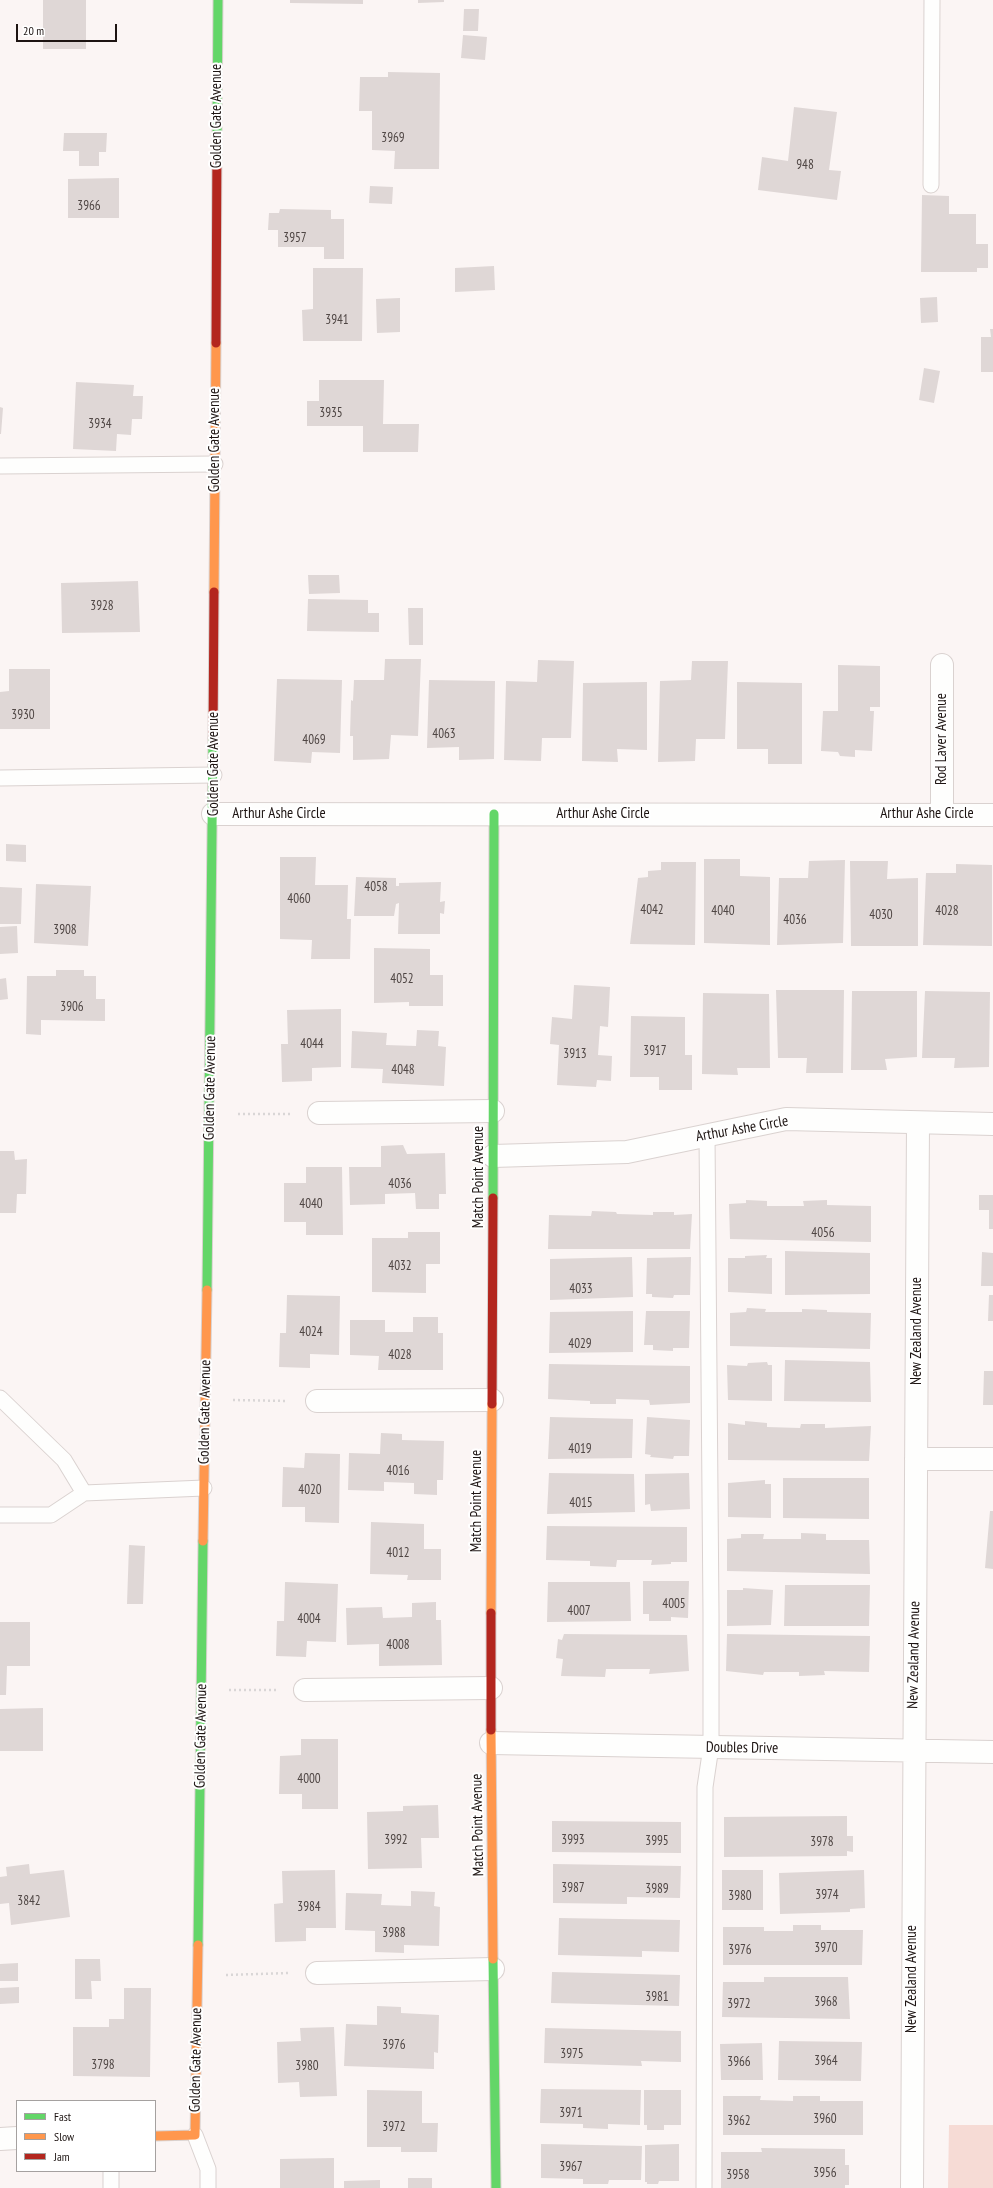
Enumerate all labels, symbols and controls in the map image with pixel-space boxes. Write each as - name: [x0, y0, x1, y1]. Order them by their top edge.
- scale bar: [18, 16, 119, 42]
- text: 20 m: [23, 23, 44, 38]
- street label: Golden Gate Avenue: [208, 64, 226, 168]
- house number: 3969: [381, 130, 405, 146]
- house number: 948: [796, 157, 814, 173]
- house number: 3966: [77, 198, 101, 214]
- house number: 3957: [283, 230, 307, 246]
- house number: 3941: [325, 312, 349, 328]
- street label: Golden Gate Avenue: [206, 388, 224, 492]
- house number: 3935: [319, 405, 343, 421]
- house number: 3934: [88, 416, 112, 432]
- house number: 3928: [90, 598, 114, 614]
- street label: Rod Laver Avenue: [933, 693, 951, 785]
- house number: 3930: [11, 707, 35, 723]
- street label: Golden Gate Avenue: [205, 712, 223, 816]
- house number: 4063: [432, 726, 456, 742]
- house number: 4069: [302, 732, 326, 748]
- street label: Arthur Ashe Circle: [232, 805, 326, 823]
- street label: Arthur Ashe Circle: [556, 805, 650, 823]
- street label: Arthur Ashe Circle: [880, 805, 974, 823]
- house number: 4058: [364, 879, 388, 895]
- house number: 4060: [287, 891, 311, 907]
- house number: 4042: [640, 902, 664, 918]
- house number: 4040: [711, 903, 735, 919]
- house number: 4028: [935, 903, 959, 919]
- house number: 4030: [869, 907, 893, 923]
- house number: 4036: [783, 912, 807, 928]
- house number: 3908: [53, 922, 77, 938]
- house number: 4052: [390, 971, 414, 987]
- house number: 3906: [60, 999, 84, 1015]
- street label: Golden Gate Avenue: [200, 1036, 220, 1140]
- house number: 4044: [300, 1036, 324, 1052]
- house number: 3917: [643, 1043, 667, 1059]
- house number: 3913: [563, 1046, 587, 1062]
- house number: 4048: [391, 1062, 415, 1078]
- street label: Arthur Ashe Circle: [694, 1112, 790, 1146]
- street label: Match Point Avenue: [470, 1126, 488, 1228]
- house number: 4036: [388, 1176, 412, 1192]
- house number: 4040: [299, 1196, 323, 1212]
- house number: 4056: [811, 1225, 835, 1241]
- house number: 4032: [388, 1258, 412, 1274]
- street label: New Zealand Avenue: [908, 1277, 926, 1385]
- house number: 4033: [569, 1281, 593, 1297]
- house number: 4024: [299, 1324, 323, 1340]
- house number: 4029: [568, 1336, 592, 1352]
- house number: 4028: [388, 1347, 412, 1363]
- street label: Golden Gate Avenue: [195, 1360, 215, 1464]
- house number: 4019: [568, 1441, 592, 1457]
- street label: Match Point Avenue: [468, 1450, 486, 1552]
- house number: 4016: [386, 1463, 410, 1479]
- house number: 4020: [298, 1482, 322, 1498]
- house number: 4015: [569, 1495, 593, 1511]
- house number: 4012: [386, 1545, 410, 1561]
- house number: 4005: [662, 1596, 686, 1612]
- street label: New Zealand Avenue: [904, 1601, 924, 1709]
- house number: 4007: [567, 1603, 591, 1619]
- house number: 4004: [297, 1611, 321, 1627]
- house number: 4008: [386, 1637, 410, 1653]
- street label: Golden Gate Avenue: [191, 1684, 211, 1788]
- street label: Doubles Drive: [706, 1738, 778, 1758]
- house number: 4000: [297, 1771, 321, 1787]
- street label: Match Point Avenue: [468, 1774, 488, 1876]
- house number: 3992: [384, 1832, 408, 1848]
- house number: 3993: [561, 1832, 585, 1848]
- house number: 3995: [645, 1833, 669, 1849]
- house number: 3978: [810, 1834, 834, 1850]
- house number: 3987: [561, 1880, 585, 1896]
- house number: 3989: [645, 1881, 669, 1897]
- house number: 3974: [815, 1887, 839, 1903]
- house number: 3980: [728, 1888, 752, 1904]
- house number: 3842: [17, 1893, 41, 1909]
- house number: 3984: [297, 1899, 321, 1915]
- house number: 3988: [382, 1925, 406, 1941]
- street label: New Zealand Avenue: [903, 1925, 921, 2033]
- house number: 3970: [814, 1940, 838, 1956]
- house number: 3976: [728, 1942, 752, 1958]
- house number: 3981: [645, 1989, 669, 2005]
- house number: 3968: [814, 1994, 838, 2010]
- house number: 3972: [727, 1996, 751, 2012]
- street label: Golden Gate Avenue: [186, 2008, 206, 2112]
- house number: 3976: [382, 2037, 406, 2053]
- house number: 3975: [560, 2046, 584, 2062]
- house number: 3964: [814, 2053, 838, 2069]
- house number: 3966: [727, 2054, 751, 2070]
- house number: 3798: [91, 2057, 115, 2073]
- house number: 3980: [295, 2058, 319, 2074]
- legend: [16, 2100, 156, 2172]
- house number: 3971: [559, 2105, 583, 2121]
- text: Fast: [54, 2109, 71, 2124]
- house number: 3960: [813, 2111, 837, 2127]
- house number: 3962: [727, 2113, 751, 2129]
- house number: 3972: [382, 2119, 406, 2135]
- text: Slow: [54, 2129, 74, 2144]
- text: Jam: [54, 2149, 70, 2164]
- house number: 3967: [559, 2159, 583, 2175]
- house number: 3956: [813, 2165, 837, 2181]
- house number: 3958: [726, 2167, 750, 2183]

